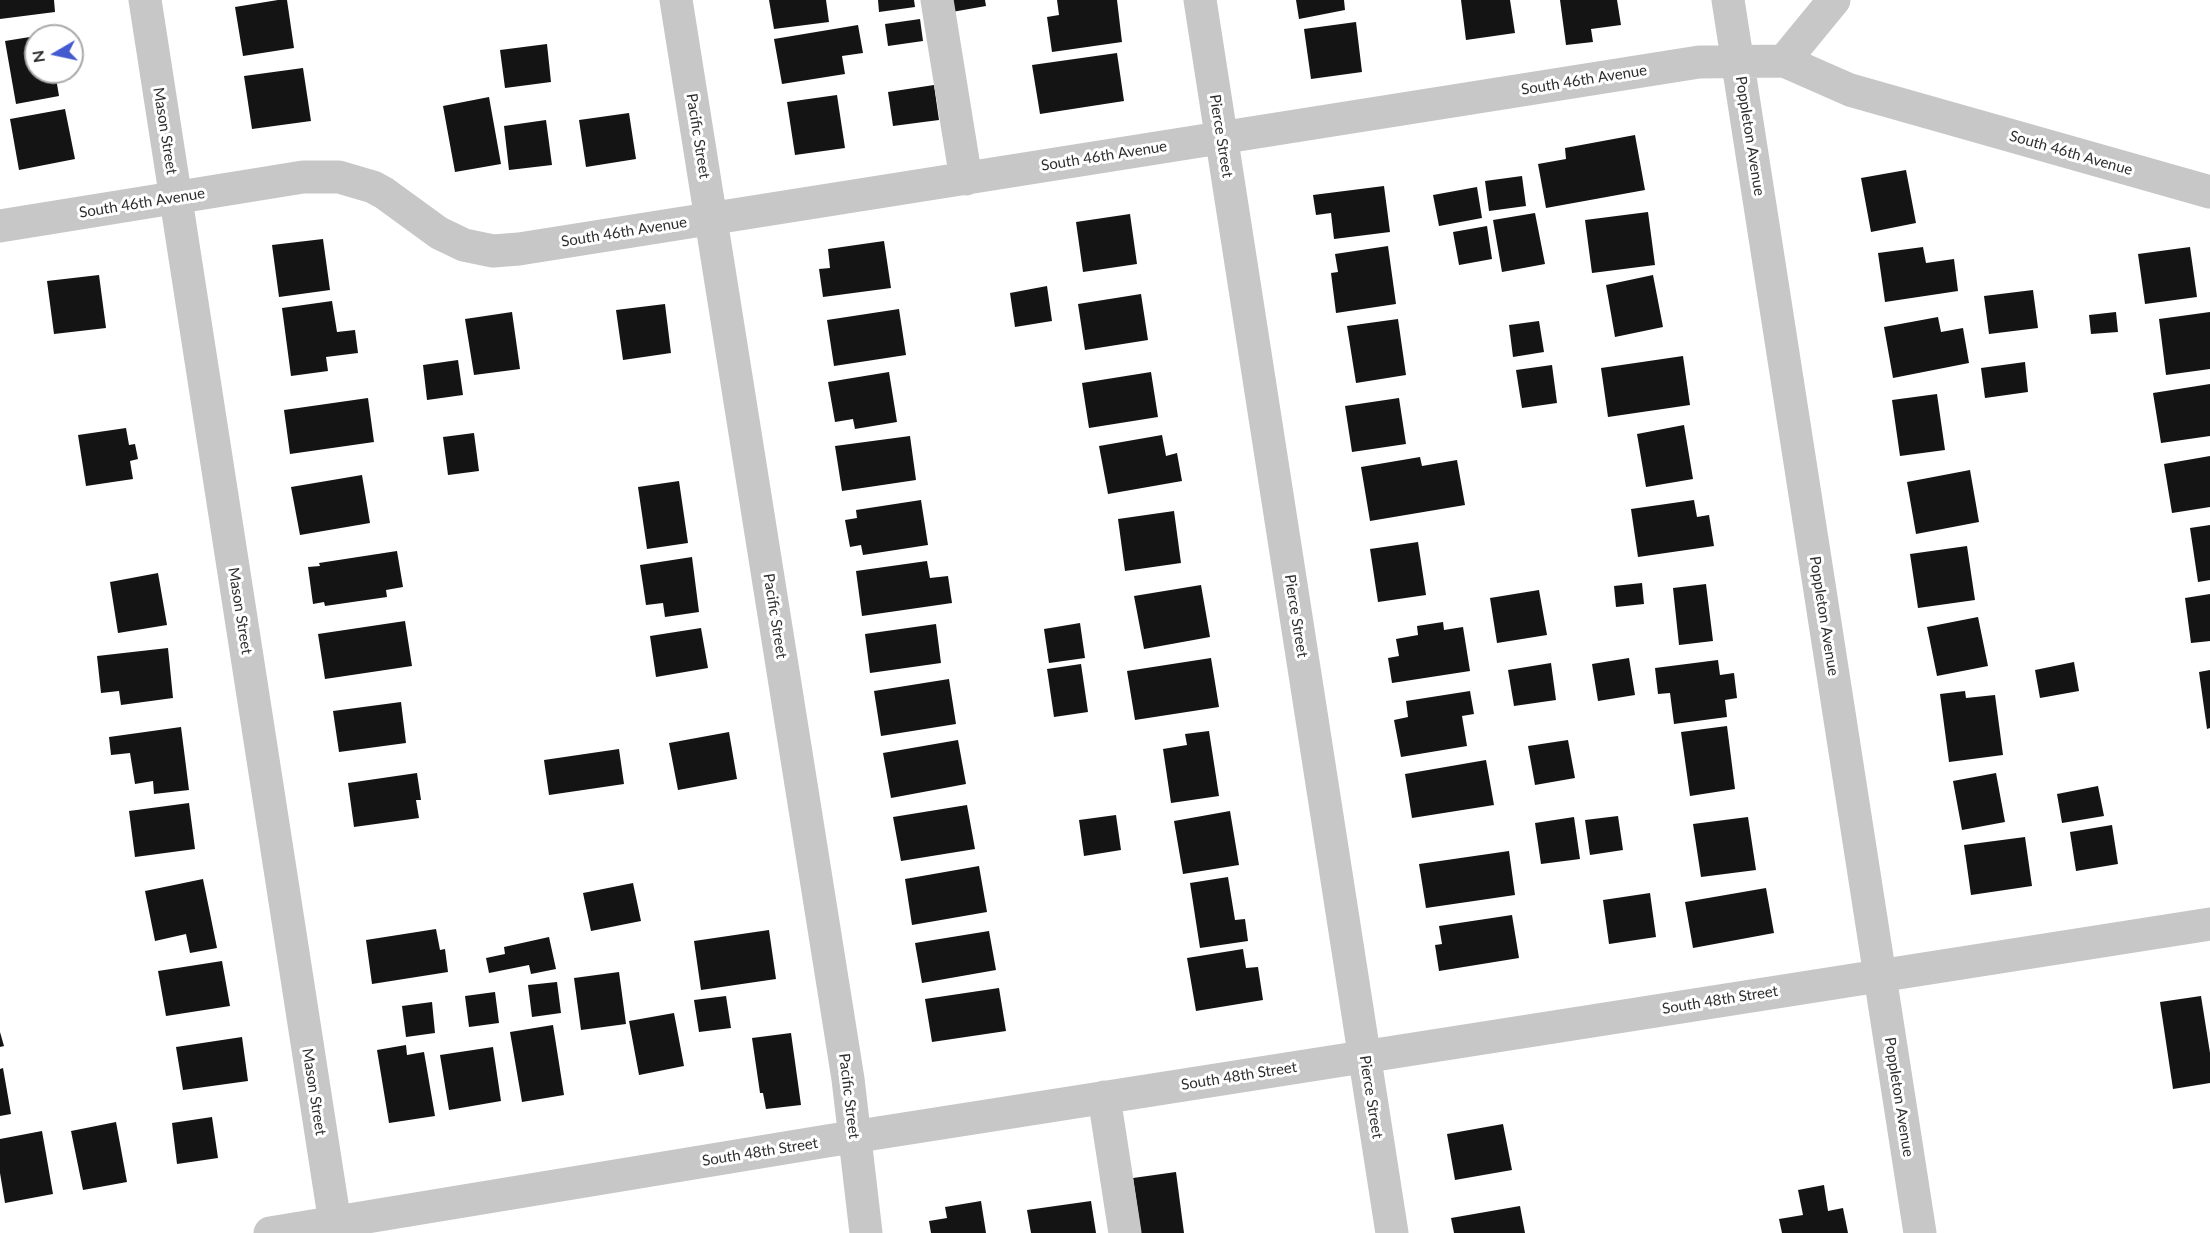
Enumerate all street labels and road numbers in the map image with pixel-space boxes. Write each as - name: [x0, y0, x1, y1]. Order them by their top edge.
- street label: South 46th Avenue: [1520, 61, 1648, 99]
- street label: Poppleton Avenue: [1732, 75, 1768, 197]
- street label: Mason Street: [149, 86, 181, 176]
- street label: Pacific Street: [682, 92, 714, 180]
- street label: Pierce Street: [1206, 93, 1236, 179]
- street label: South 46th Avenue: [2007, 127, 2135, 179]
- street label: South 46th Avenue: [1040, 137, 1168, 175]
- street label: South 46th Avenue: [78, 184, 206, 222]
- street label: South 46th Avenue: [560, 213, 688, 251]
- street label: Poppleton Avenue: [1806, 555, 1842, 677]
- street label: Mason Street: [224, 566, 256, 656]
- street label: Pacific Street: [759, 572, 791, 660]
- street label: Pierce Street: [1281, 573, 1311, 659]
- street label: South 48th Street: [1661, 982, 1779, 1018]
- street label: Poppleton Avenue: [1881, 1036, 1917, 1158]
- street label: Mason Street: [298, 1047, 330, 1137]
- street label: Pacific Street: [835, 1052, 863, 1140]
- street label: Pierce Street: [1356, 1054, 1386, 1140]
- street label: South 48th Street: [1180, 1058, 1298, 1094]
- street label: South 48th Street: [701, 1134, 819, 1170]

